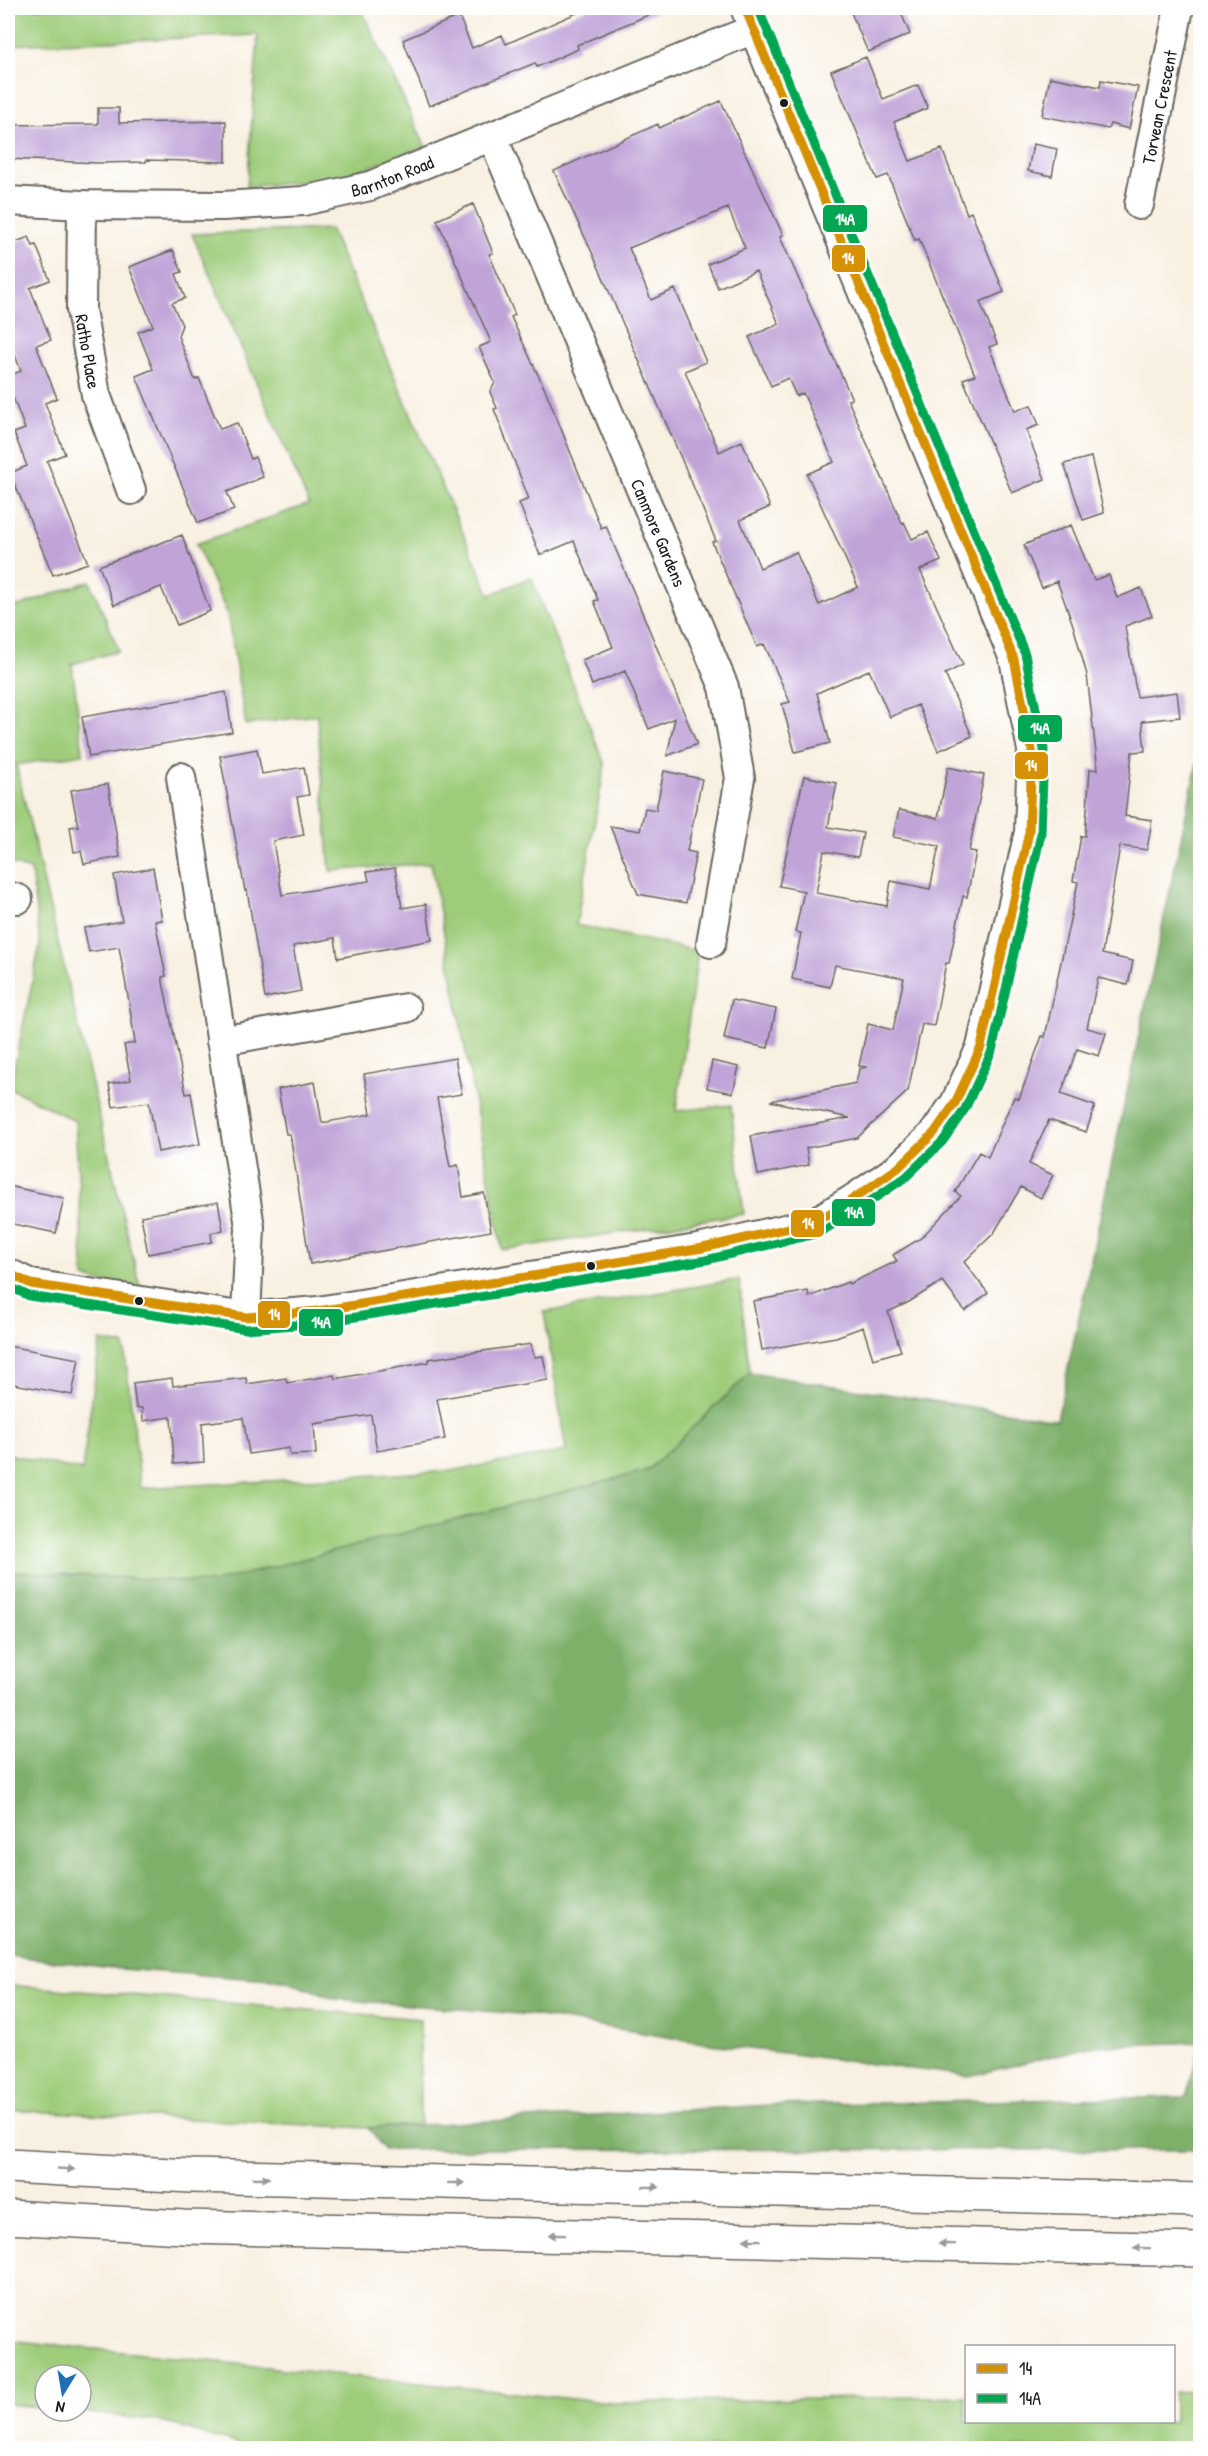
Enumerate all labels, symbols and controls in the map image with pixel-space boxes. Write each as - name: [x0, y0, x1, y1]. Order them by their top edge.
- street label: Torvean Crescent: [1135, 47, 1183, 166]
- unlabelled marker: [778, 97, 790, 109]
- street label: Barnton Road: [349, 149, 437, 202]
- line badge: 14A: [822, 204, 868, 233]
- text: 14A: [835, 208, 855, 230]
- line badge: 14: [831, 244, 866, 273]
- text: 14: [842, 247, 854, 269]
- street label: Ratho Place: [69, 312, 107, 391]
- street label: Canmore Gardens: [625, 475, 693, 590]
- line badge: 14A: [1017, 714, 1063, 743]
- text: 14A: [1030, 717, 1050, 739]
- line badge: 14: [1014, 751, 1049, 780]
- text: 14: [1025, 754, 1037, 776]
- line badge: 14A: [831, 1198, 876, 1227]
- text: 14A: [844, 1201, 864, 1223]
- line badge: 14: [790, 1209, 825, 1238]
- text: 14: [802, 1212, 814, 1234]
- unlabelled marker: [585, 1260, 597, 1272]
- unlabelled marker: [133, 1295, 145, 1307]
- line badge: 14: [257, 1300, 291, 1329]
- text: 14: [268, 1303, 280, 1325]
- line badge: 14A: [298, 1308, 344, 1337]
- text: 14A: [311, 1311, 331, 1333]
- one-way arrow: [56, 2165, 75, 2174]
- one-way arrow: [251, 2173, 270, 2183]
- one-way arrow: [446, 2178, 465, 2187]
- one-way arrow: [641, 2182, 660, 2192]
- one-way arrow: [548, 2231, 567, 2240]
- one-way arrow: [743, 2235, 762, 2244]
- one-way arrow: [938, 2239, 957, 2249]
- one-way arrow: [1133, 2244, 1152, 2253]
- legend: [965, 2345, 1175, 2423]
- text: 14: [1019, 2356, 1033, 2381]
- north arrow: [33, 2363, 93, 2423]
- text: 14A: [1019, 2386, 1041, 2411]
- text: N: [53, 2396, 66, 2419]

